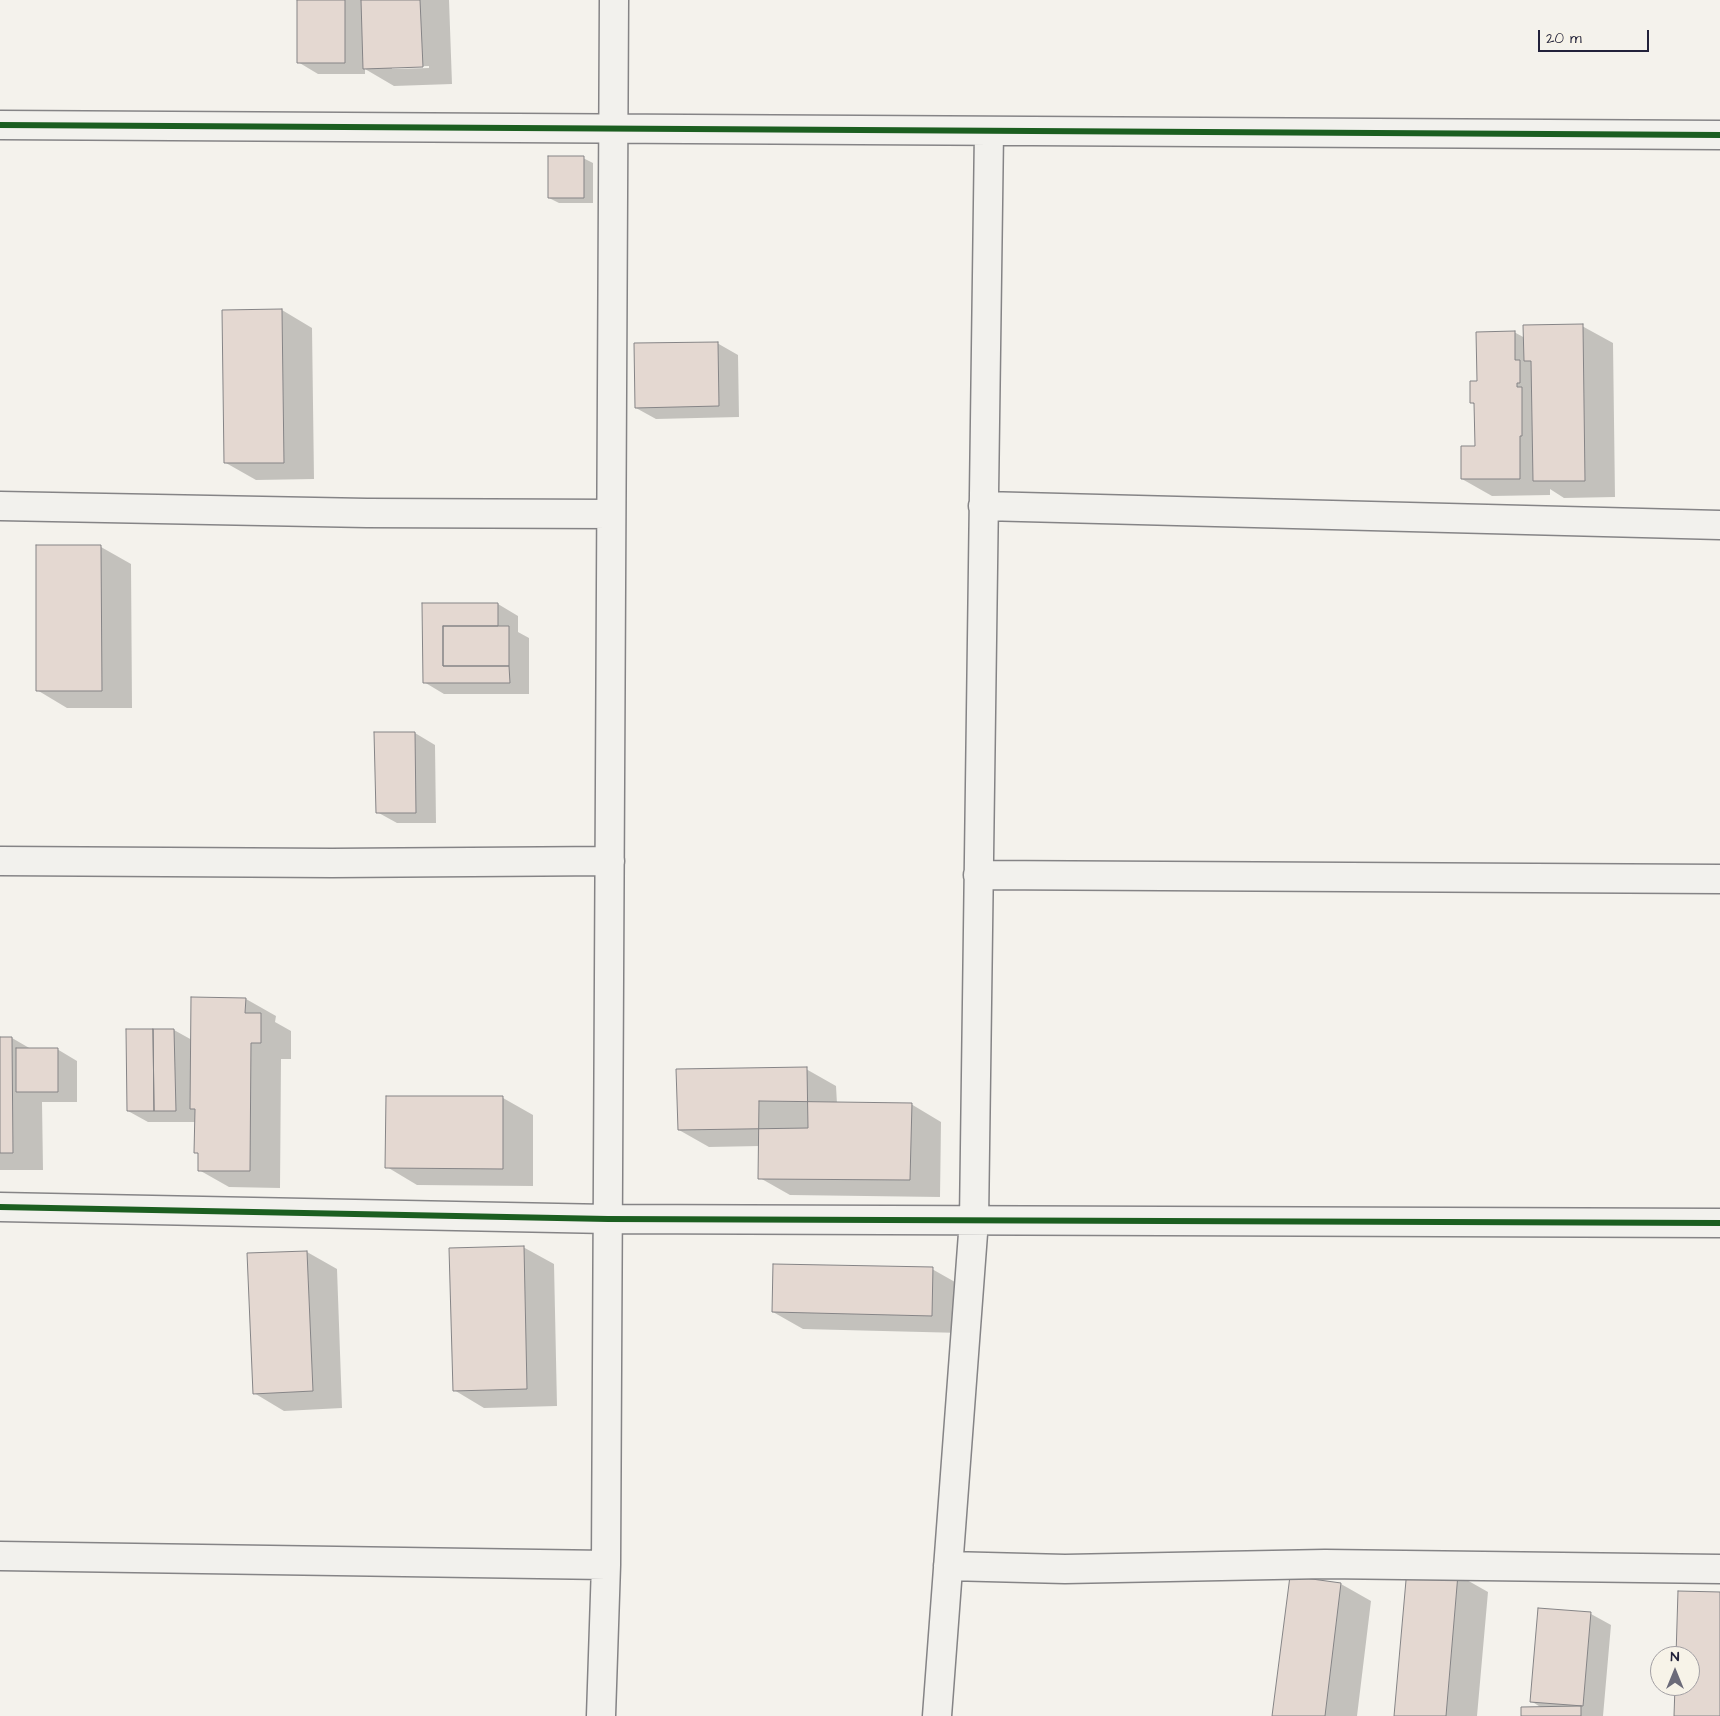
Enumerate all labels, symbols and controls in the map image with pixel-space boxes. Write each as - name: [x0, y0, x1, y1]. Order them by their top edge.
- scale bar: [1540, 20, 1651, 52]
- text: 20 m: [1546, 28, 1582, 49]
- north arrow: [1650, 1646, 1700, 1696]
- text: N: [1671, 1647, 1679, 1667]

